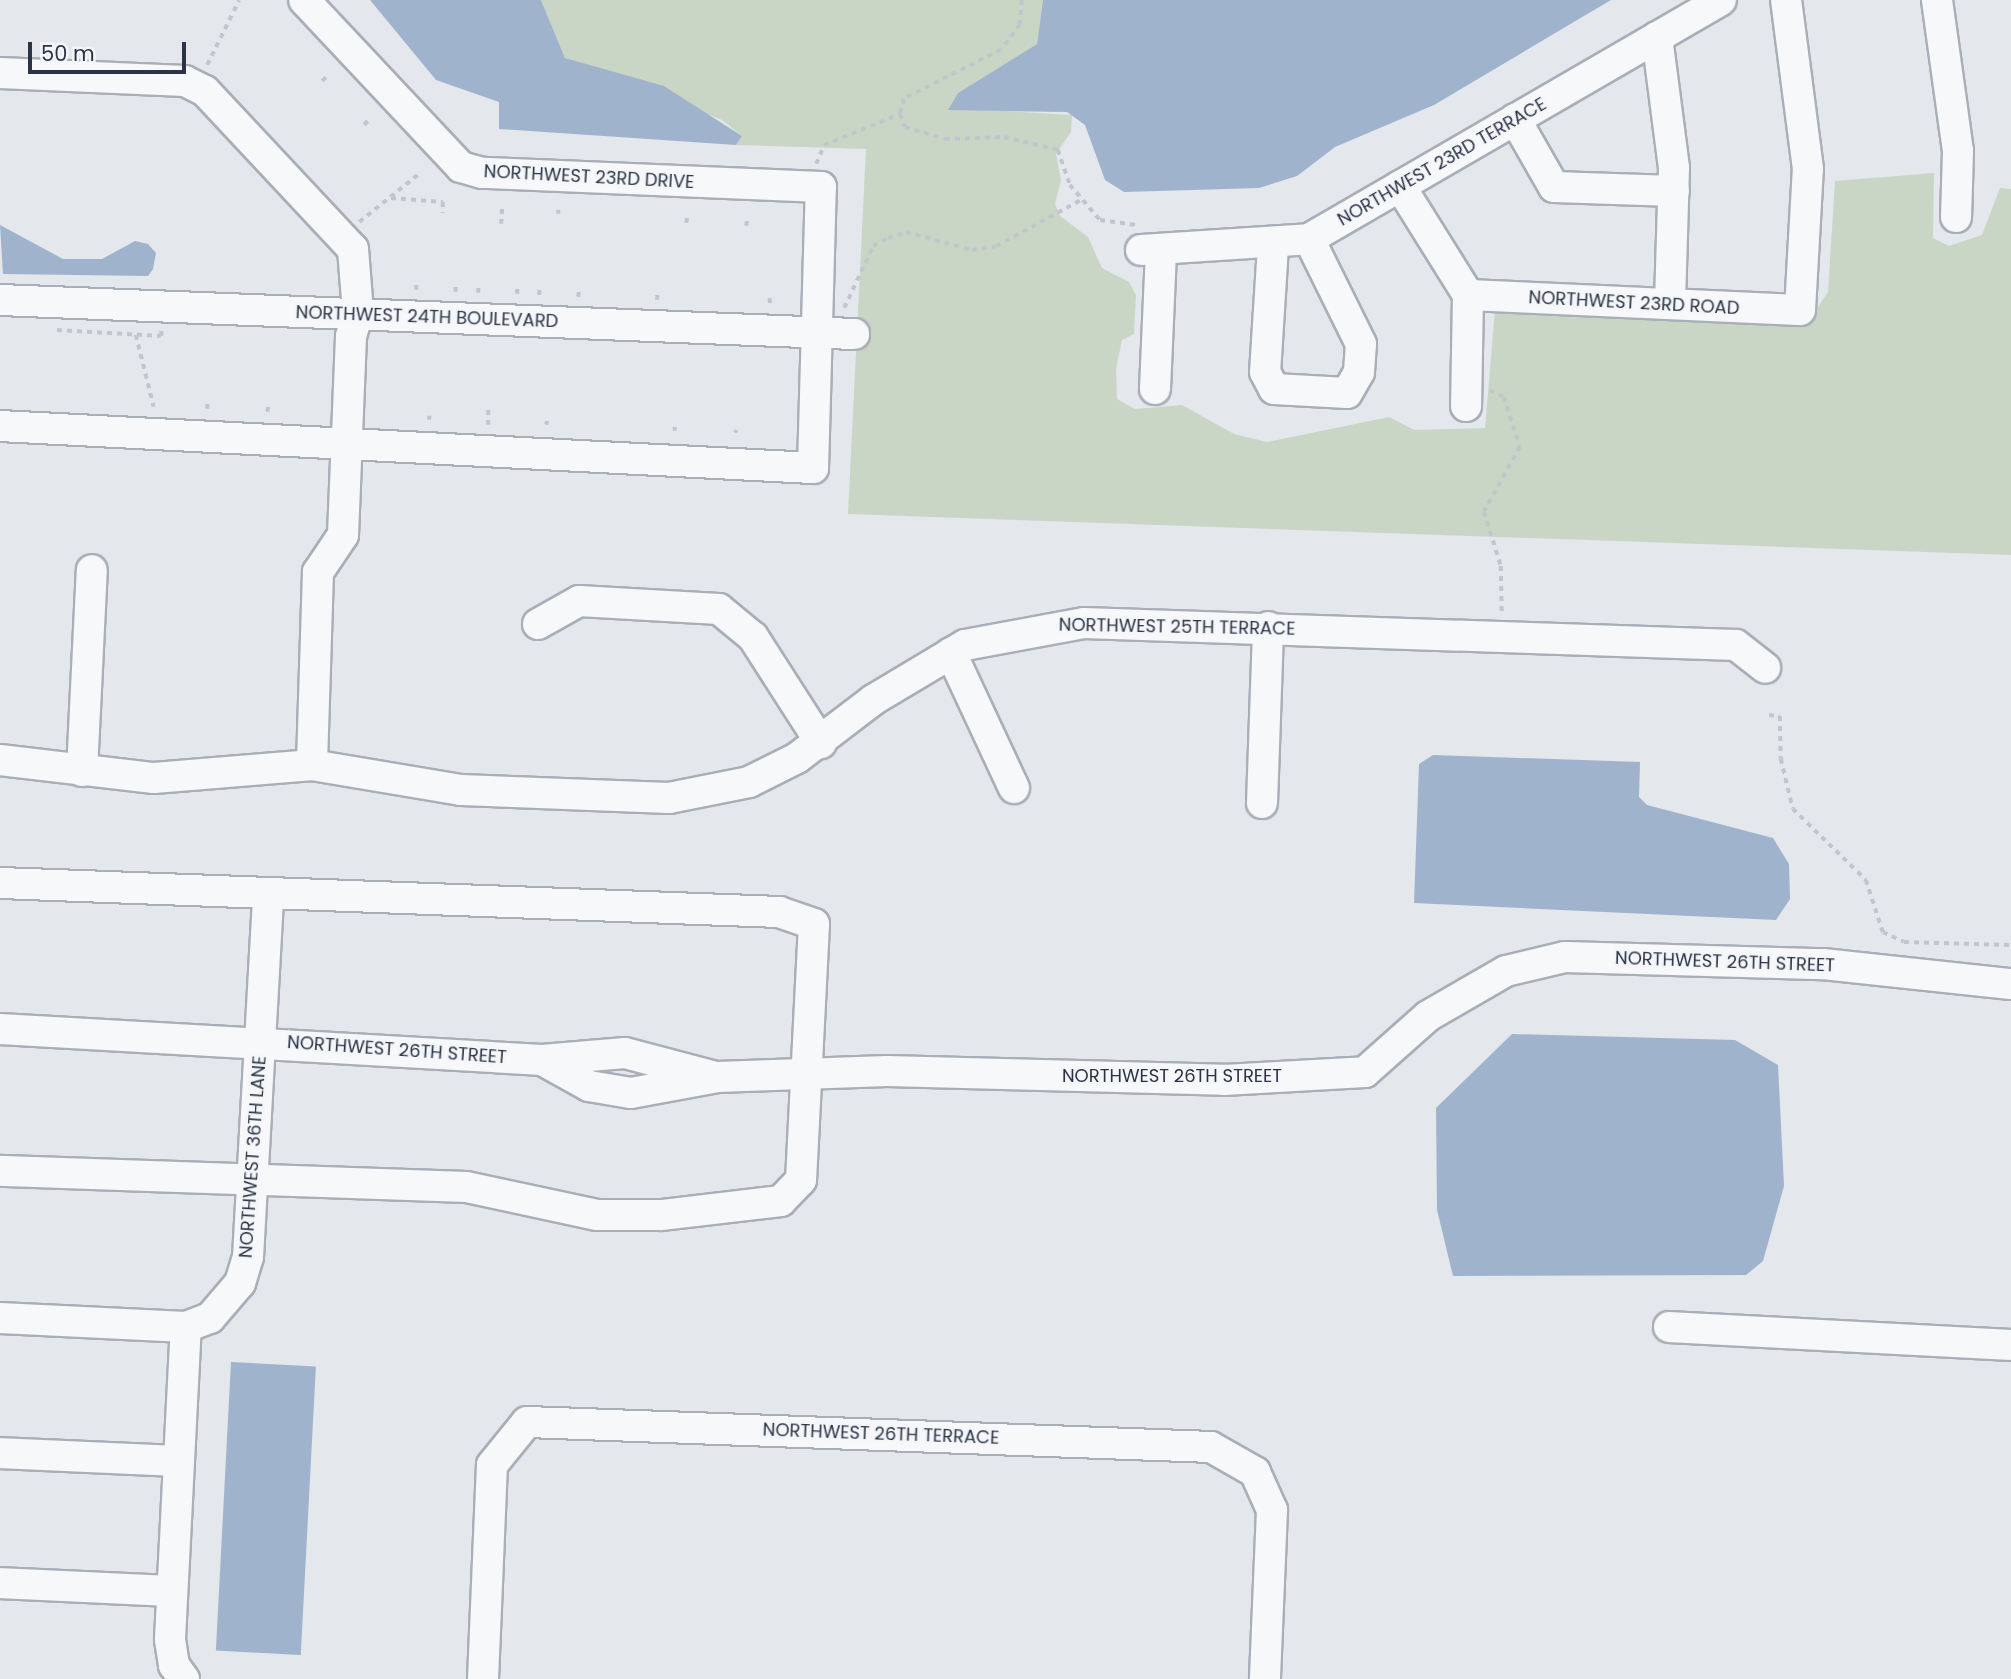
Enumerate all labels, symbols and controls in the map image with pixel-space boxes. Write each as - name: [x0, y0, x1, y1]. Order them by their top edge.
- scale bar: [32, 28, 189, 72]
- text: 50 m: [41, 39, 95, 68]
- street label: NORTHWEST 23RD TERRACE: [1334, 93, 1550, 231]
- street label: NORTHWEST 23RD DRIVE: [483, 161, 695, 193]
- street label: NORTHWEST 23RD ROAD: [1528, 287, 1740, 319]
- street label: NORTHWEST 24TH BOULEVARD: [295, 302, 559, 332]
- street label: NORTHWEST 25TH TERRACE: [1059, 614, 1295, 640]
- street label: NORTHWEST 26TH STREET: [1615, 947, 1835, 977]
- street label: NORTHWEST 26TH STREET: [286, 1032, 508, 1068]
- street label: NORTHWEST 36TH LANE: [235, 1055, 271, 1259]
- street label: NORTHWEST 26TH STREET: [1062, 1065, 1282, 1087]
- street label: NORTHWEST 26TH TERRACE: [762, 1419, 1000, 1449]

